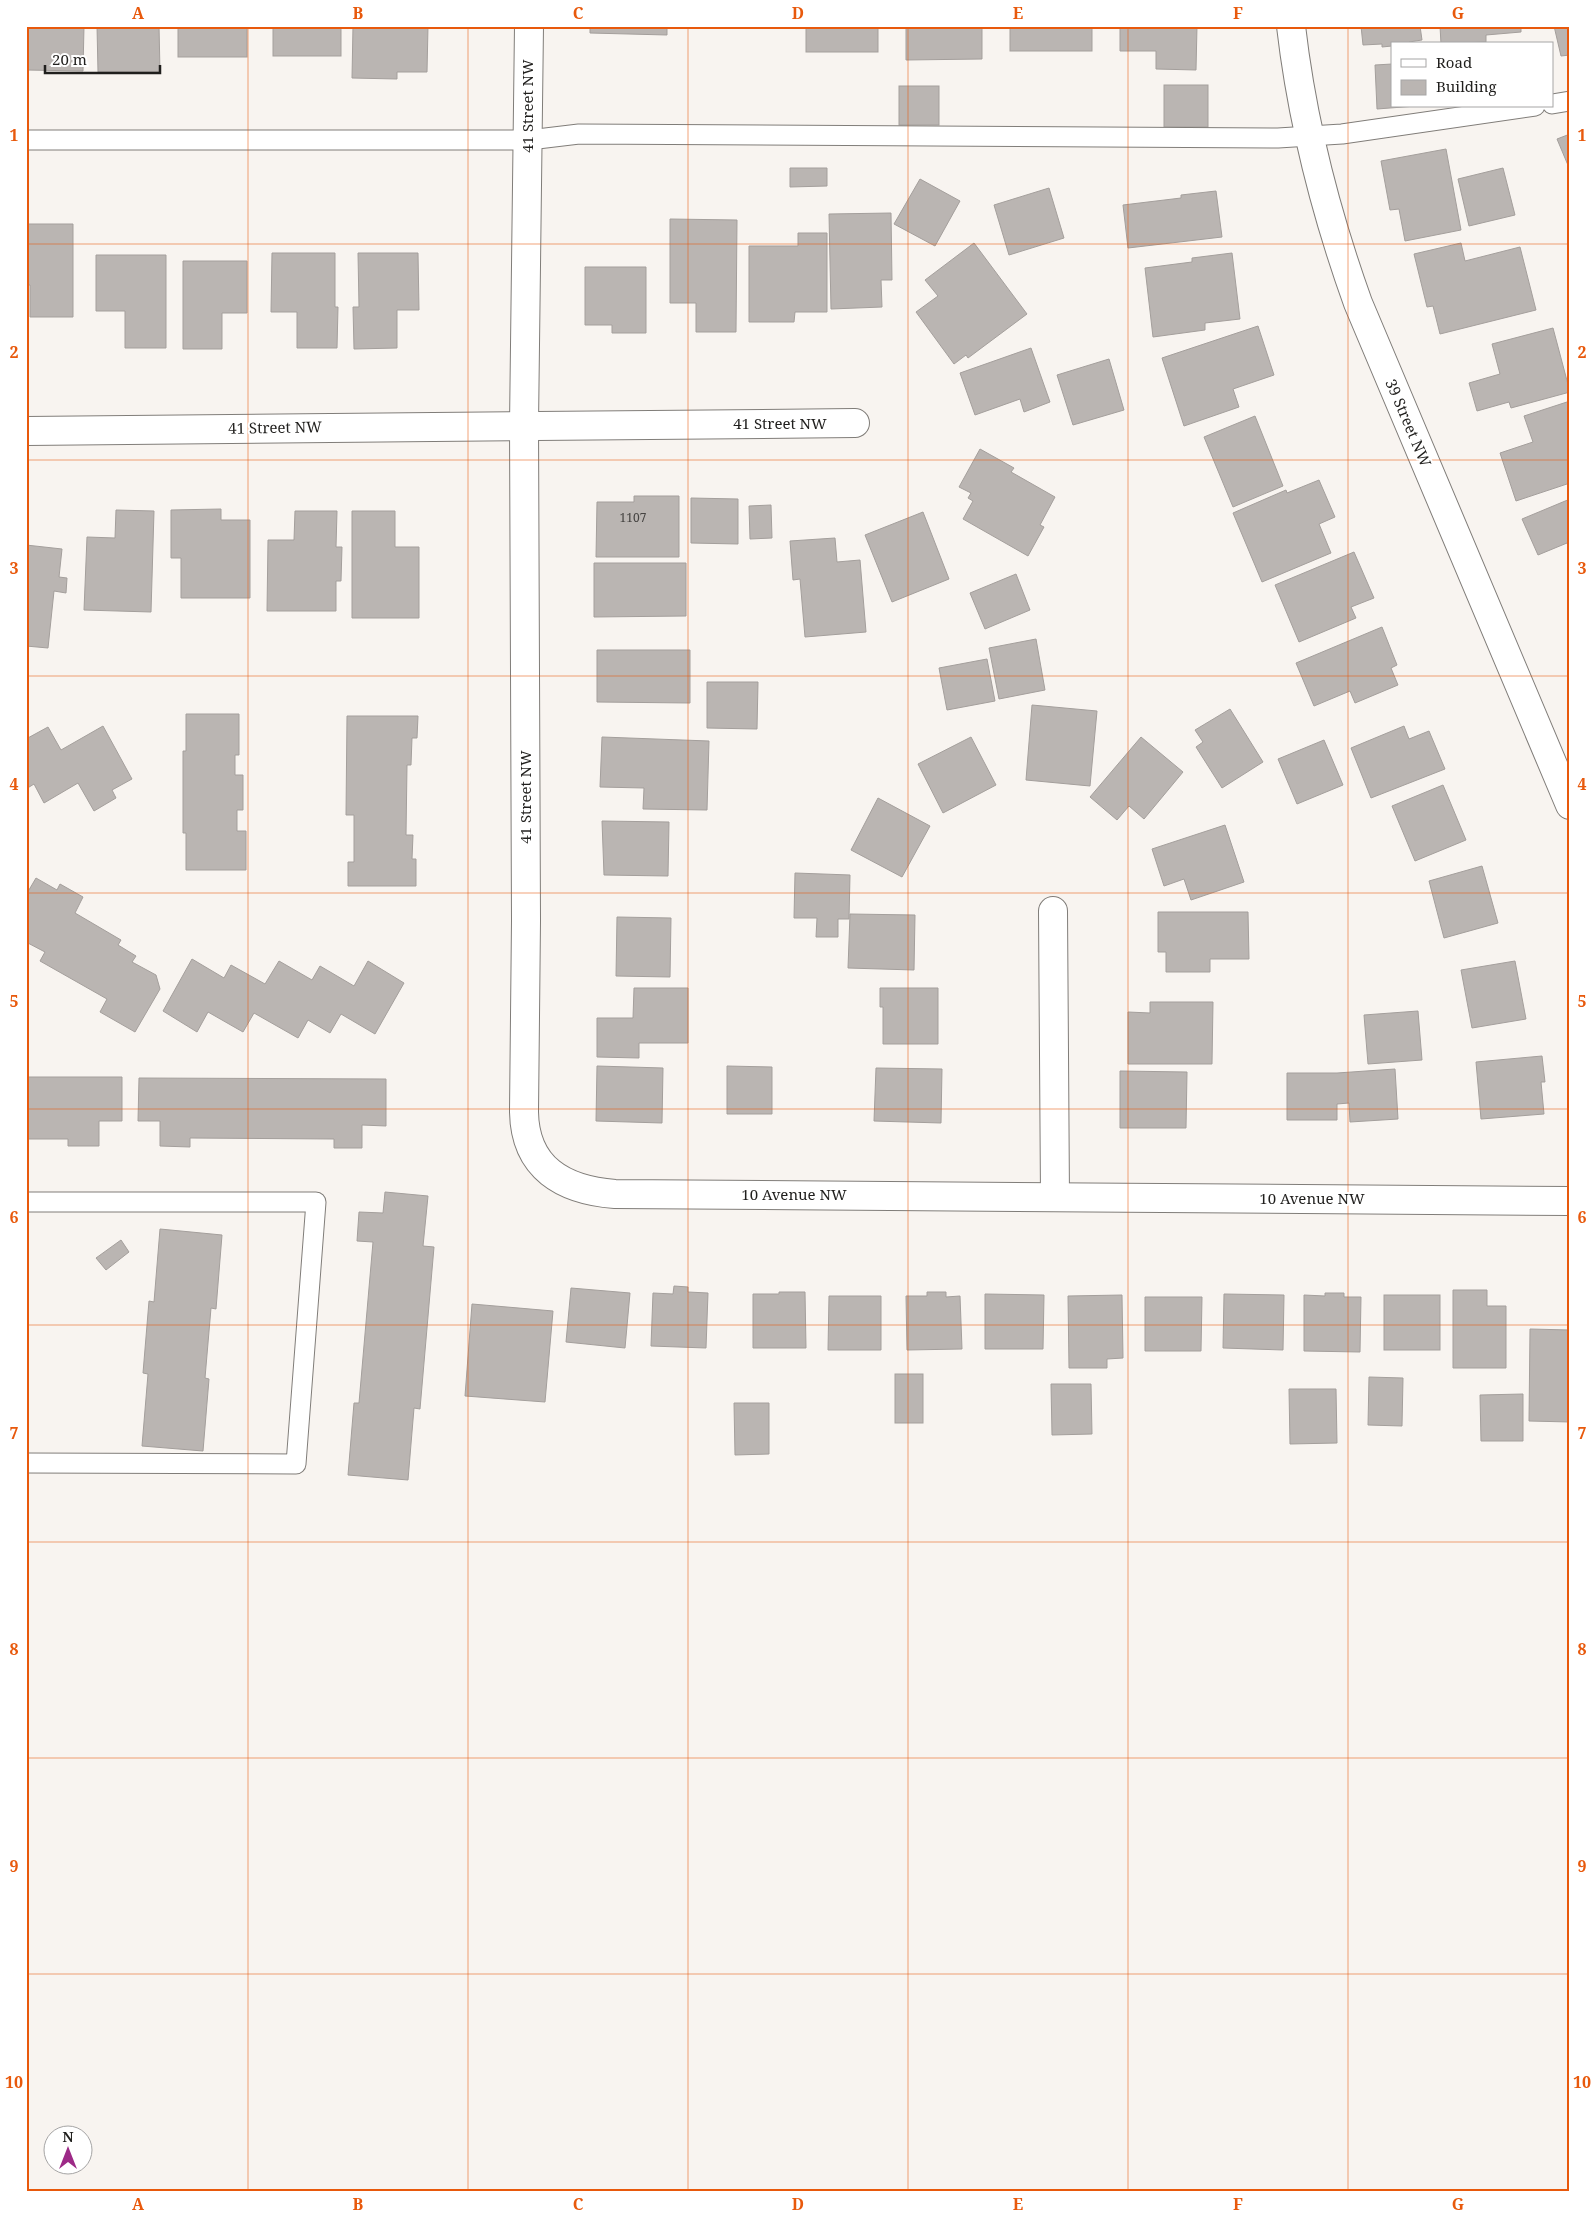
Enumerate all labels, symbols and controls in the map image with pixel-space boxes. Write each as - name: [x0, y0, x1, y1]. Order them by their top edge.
- text: A: [132, 2, 145, 24]
- text: B: [353, 2, 364, 24]
- text: C: [573, 2, 584, 24]
- text: D: [792, 2, 804, 24]
- text: E: [1013, 2, 1023, 24]
- text: F: [1233, 2, 1243, 24]
- text: G: [1452, 2, 1464, 24]
- scale bar: [45, 42, 160, 74]
- legend: [1391, 42, 1554, 108]
- text: 20 m: [52, 49, 87, 69]
- text: Road: [1436, 52, 1472, 72]
- street label: 41 Street NW: [517, 59, 537, 153]
- text: Building: [1436, 76, 1497, 96]
- text: 1: [9, 124, 19, 146]
- text: 1: [1577, 124, 1587, 146]
- text: 2: [9, 341, 19, 363]
- text: 2: [1577, 341, 1587, 363]
- street label: 39 Street NW: [1381, 376, 1437, 470]
- street label: 41 Street NW: [733, 413, 827, 433]
- street label: 41 Street NW: [228, 416, 322, 438]
- house number: 1107: [620, 509, 647, 526]
- text: 3: [9, 557, 19, 579]
- text: 3: [1577, 557, 1587, 579]
- street label: 41 Street NW: [515, 750, 535, 844]
- text: 4: [9, 773, 19, 795]
- text: 4: [1577, 773, 1587, 795]
- text: 5: [9, 990, 19, 1012]
- text: 5: [1577, 990, 1587, 1012]
- street label: 10 Avenue NW: [741, 1184, 847, 1204]
- street label: 10 Avenue NW: [1259, 1188, 1365, 1208]
- text: 6: [9, 1206, 19, 1228]
- text: 6: [1577, 1206, 1587, 1228]
- text: 7: [9, 1422, 19, 1444]
- text: 7: [1577, 1422, 1587, 1444]
- text: 8: [9, 1638, 19, 1660]
- text: 8: [1577, 1638, 1587, 1660]
- text: 9: [9, 1855, 19, 1877]
- text: 9: [1577, 1855, 1587, 1877]
- text: 10: [5, 2071, 23, 2093]
- text: 10: [1573, 2071, 1591, 2093]
- north arrow: [42, 2126, 92, 2176]
- text: N: [62, 2127, 74, 2146]
- text: A: [132, 2193, 145, 2215]
- text: B: [353, 2193, 364, 2215]
- text: C: [573, 2193, 584, 2215]
- text: D: [792, 2193, 804, 2215]
- text: E: [1013, 2193, 1023, 2215]
- text: F: [1233, 2193, 1243, 2215]
- text: G: [1452, 2193, 1464, 2215]

